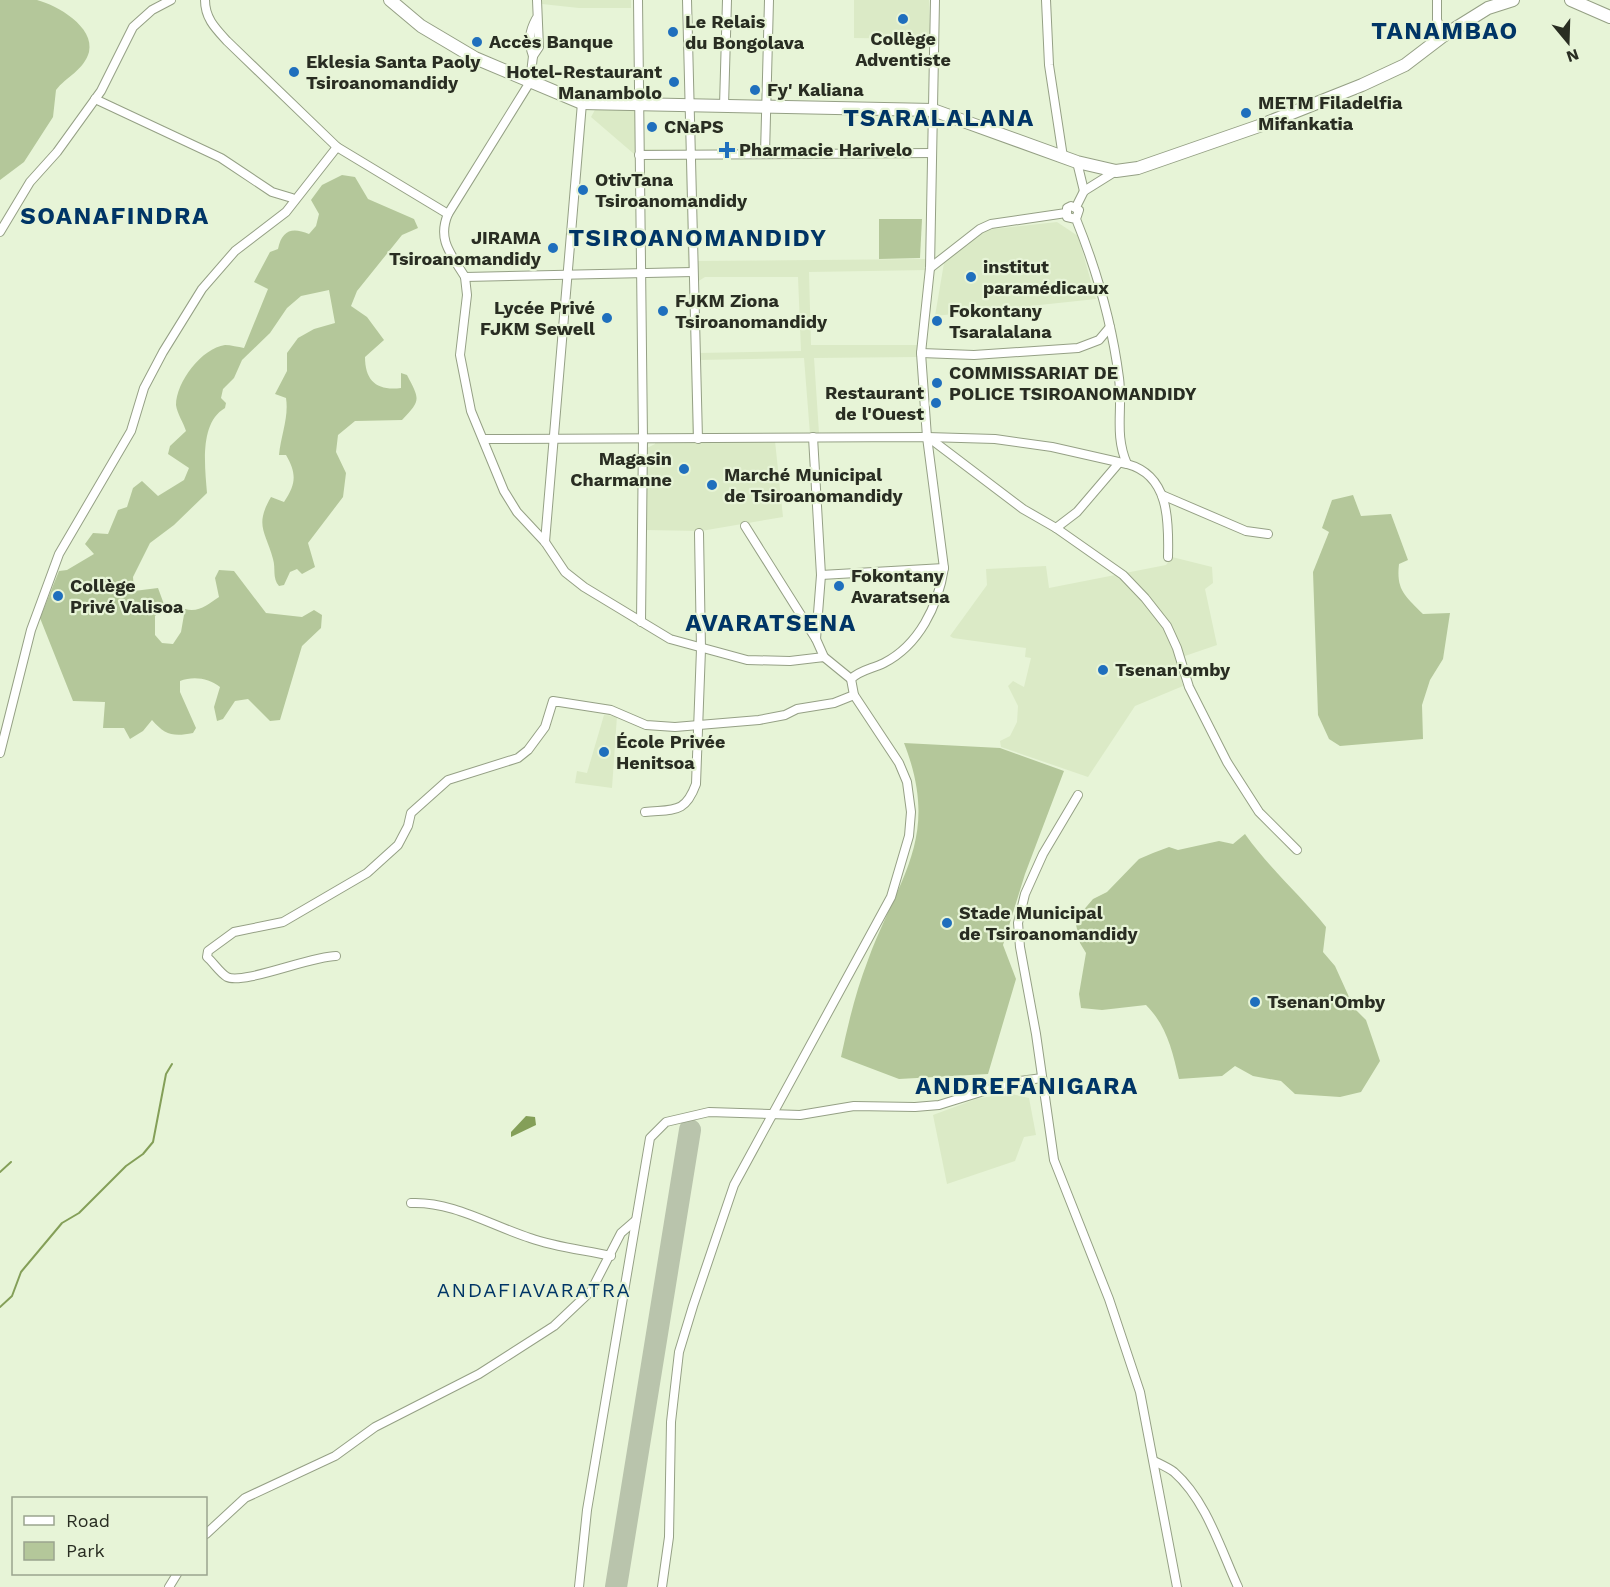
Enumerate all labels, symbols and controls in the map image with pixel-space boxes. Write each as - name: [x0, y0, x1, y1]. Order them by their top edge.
- place label: Le Relais du Bongolava: [685, 11, 805, 53]
- marker: Collège Adventiste: [896, 12, 910, 26]
- north arrow: [1538, 12, 1598, 72]
- district label: TANAMBAO: [1371, 17, 1519, 45]
- marker: Le Relais du Bongolava: [666, 25, 680, 39]
- place label: Collège Adventiste: [855, 28, 951, 70]
- place label: Accès Banque: [489, 31, 613, 52]
- marker: Accès Banque: [470, 35, 484, 49]
- text: N: [1564, 45, 1581, 67]
- place label: Eklesia Santa Paoly Tsiroanomandidy: [306, 51, 481, 93]
- place label: Hotel-Restaurant Manambolo: [506, 61, 662, 103]
- marker: Eklesia Santa Paoly Tsiroanomandidy: [287, 65, 301, 79]
- marker: Hotel-Restaurant Manambolo: [667, 75, 681, 89]
- place label: Fy' Kaliana: [767, 79, 864, 100]
- marker: Fy' Kaliana: [748, 83, 762, 97]
- place label: METM Filadelfia Mifankatia: [1258, 92, 1403, 134]
- district label: TSARALALANA: [843, 104, 1035, 132]
- marker: METM Filadelfia Mifankatia: [1239, 106, 1253, 120]
- place label: CNaPS: [664, 116, 724, 137]
- marker: CNaPS: [645, 120, 659, 134]
- place label: Pharmacie Harivelo: [739, 139, 913, 160]
- marker: Pharmacie Harivelo: [720, 143, 734, 157]
- place label: OtivTana Tsiroanomandidy: [595, 169, 748, 211]
- marker: OtivTana Tsiroanomandidy: [576, 183, 590, 197]
- district label: SOANAFINDRA: [20, 202, 210, 230]
- district label: TSIROANOMANDIDY: [569, 224, 827, 252]
- place label: JIRAMA Tsiroanomandidy: [389, 227, 542, 269]
- marker: JIRAMA Tsiroanomandidy: [546, 241, 560, 255]
- place label: institut paramédicaux: [983, 256, 1109, 298]
- marker: institut paramédicaux: [964, 270, 978, 284]
- place label: FJKM Ziona Tsiroanomandidy: [675, 290, 828, 332]
- place label: Lycée Privé FJKM Sewell: [480, 297, 595, 339]
- place label: Fokontany Tsaralalana: [949, 300, 1052, 342]
- marker: FJKM Ziona Tsiroanomandidy: [656, 304, 670, 318]
- marker: Lycée Privé FJKM Sewell: [600, 311, 614, 325]
- marker: Fokontany Tsaralalana: [930, 314, 944, 328]
- place label: COMMISSARIAT DE POLICE TSIROANOMANDIDY: [949, 362, 1197, 404]
- marker: COMMISSARIAT DE POLICE TSIROANOMANDIDY: [930, 376, 944, 390]
- place label: Restaurant de l'Ouest: [825, 382, 924, 424]
- marker: Restaurant de l'Ouest: [929, 396, 943, 410]
- place label: Magasin Charmanne: [570, 448, 672, 490]
- marker: Magasin Charmanne: [677, 462, 691, 476]
- place label: Marché Municipal de Tsiroanomandidy: [724, 464, 903, 506]
- marker: Marché Municipal de Tsiroanomandidy: [705, 478, 719, 492]
- place label: Fokontany Avaratsena: [851, 565, 950, 607]
- place label: Collège Privé Valisoa: [70, 575, 184, 617]
- marker: Fokontany Avaratsena: [832, 579, 846, 593]
- marker: Collège Privé Valisoa: [51, 589, 65, 603]
- district label: AVARATSENA: [685, 609, 857, 637]
- place label: Tsenan'omby: [1115, 659, 1231, 680]
- marker: Tsenan'omby: [1096, 663, 1110, 677]
- place label: École Privée Henitsoa: [616, 731, 725, 773]
- marker: École Privée Henitsoa: [597, 745, 611, 759]
- place label: Stade Municipal de Tsiroanomandidy: [959, 902, 1138, 944]
- marker: Stade Municipal de Tsiroanomandidy: [940, 916, 954, 930]
- place label: Tsenan'Omby: [1267, 991, 1386, 1012]
- marker: Tsenan'Omby: [1248, 995, 1262, 1009]
- district label: ANDREFANIGARA: [915, 1072, 1139, 1100]
- district label: ANDAFIAVARATRA: [437, 1278, 631, 1302]
- legend: [12, 1497, 207, 1575]
- text: Road: [66, 1510, 110, 1531]
- text: Park: [66, 1540, 105, 1561]

